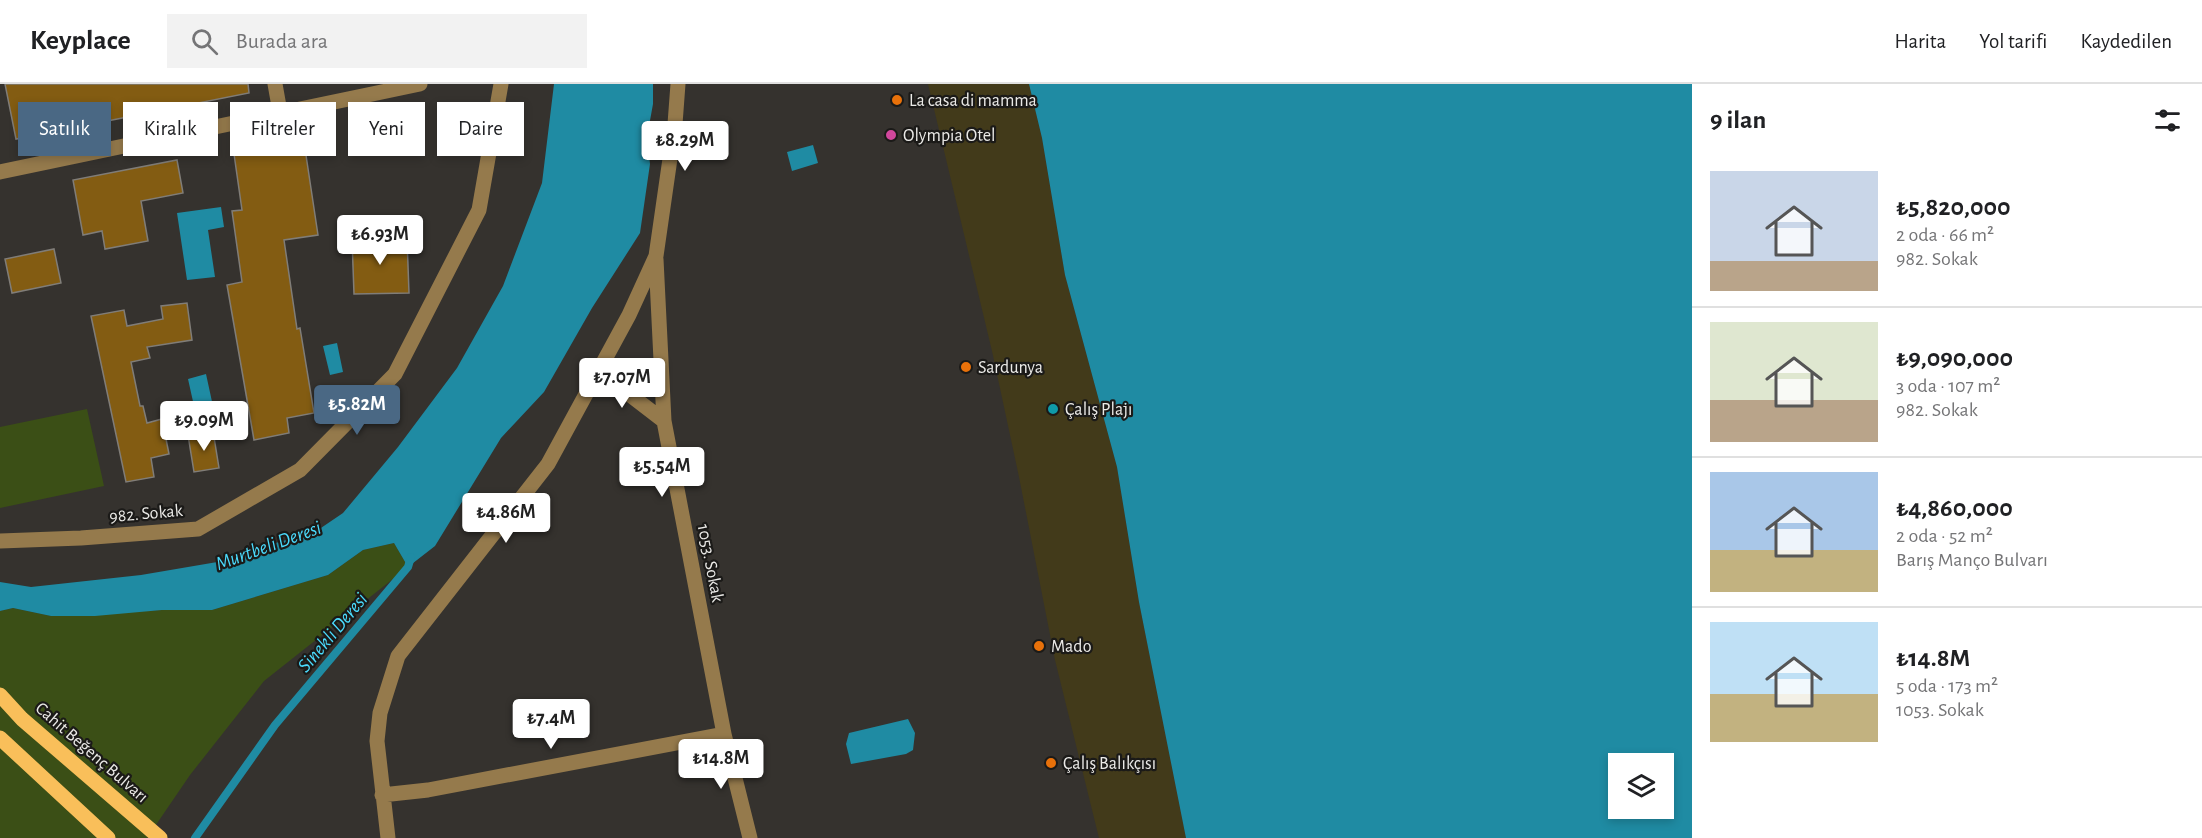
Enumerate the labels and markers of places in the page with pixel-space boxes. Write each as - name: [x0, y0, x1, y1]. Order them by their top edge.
- place label: La casa di mamma: [909, 92, 1037, 110]
- marker: La casa di mamma: [890, 93, 904, 107]
- pin: ₺8.29M: [636, 121, 734, 172]
- place label: Olympia Otel: [903, 127, 995, 145]
- marker: Olympia Otel: [884, 128, 898, 142]
- pin: ₺6.93M: [331, 215, 429, 266]
- pin: ₺7.07M: [573, 358, 671, 409]
- place label: Sardunya: [978, 359, 1043, 377]
- marker: Sardunya: [959, 360, 973, 374]
- pin: ₺5.82M: [308, 385, 406, 436]
- pin: ₺9.09M: [155, 401, 253, 452]
- place label: Çalış Plajı: [1065, 401, 1132, 419]
- marker: Çalış Plajı: [1046, 402, 1060, 416]
- pin: ₺5.54M: [613, 447, 711, 498]
- pin: ₺4.86M: [457, 493, 555, 544]
- place label: Mado: [1051, 638, 1092, 656]
- marker: Mado: [1032, 639, 1046, 653]
- pin: ₺7.4M: [509, 699, 593, 750]
- pin: ₺14.8M: [672, 739, 770, 790]
- place label: Çalış Balıkçısı: [1063, 755, 1156, 773]
- marker: Çalış Balıkçısı: [1044, 756, 1058, 770]

